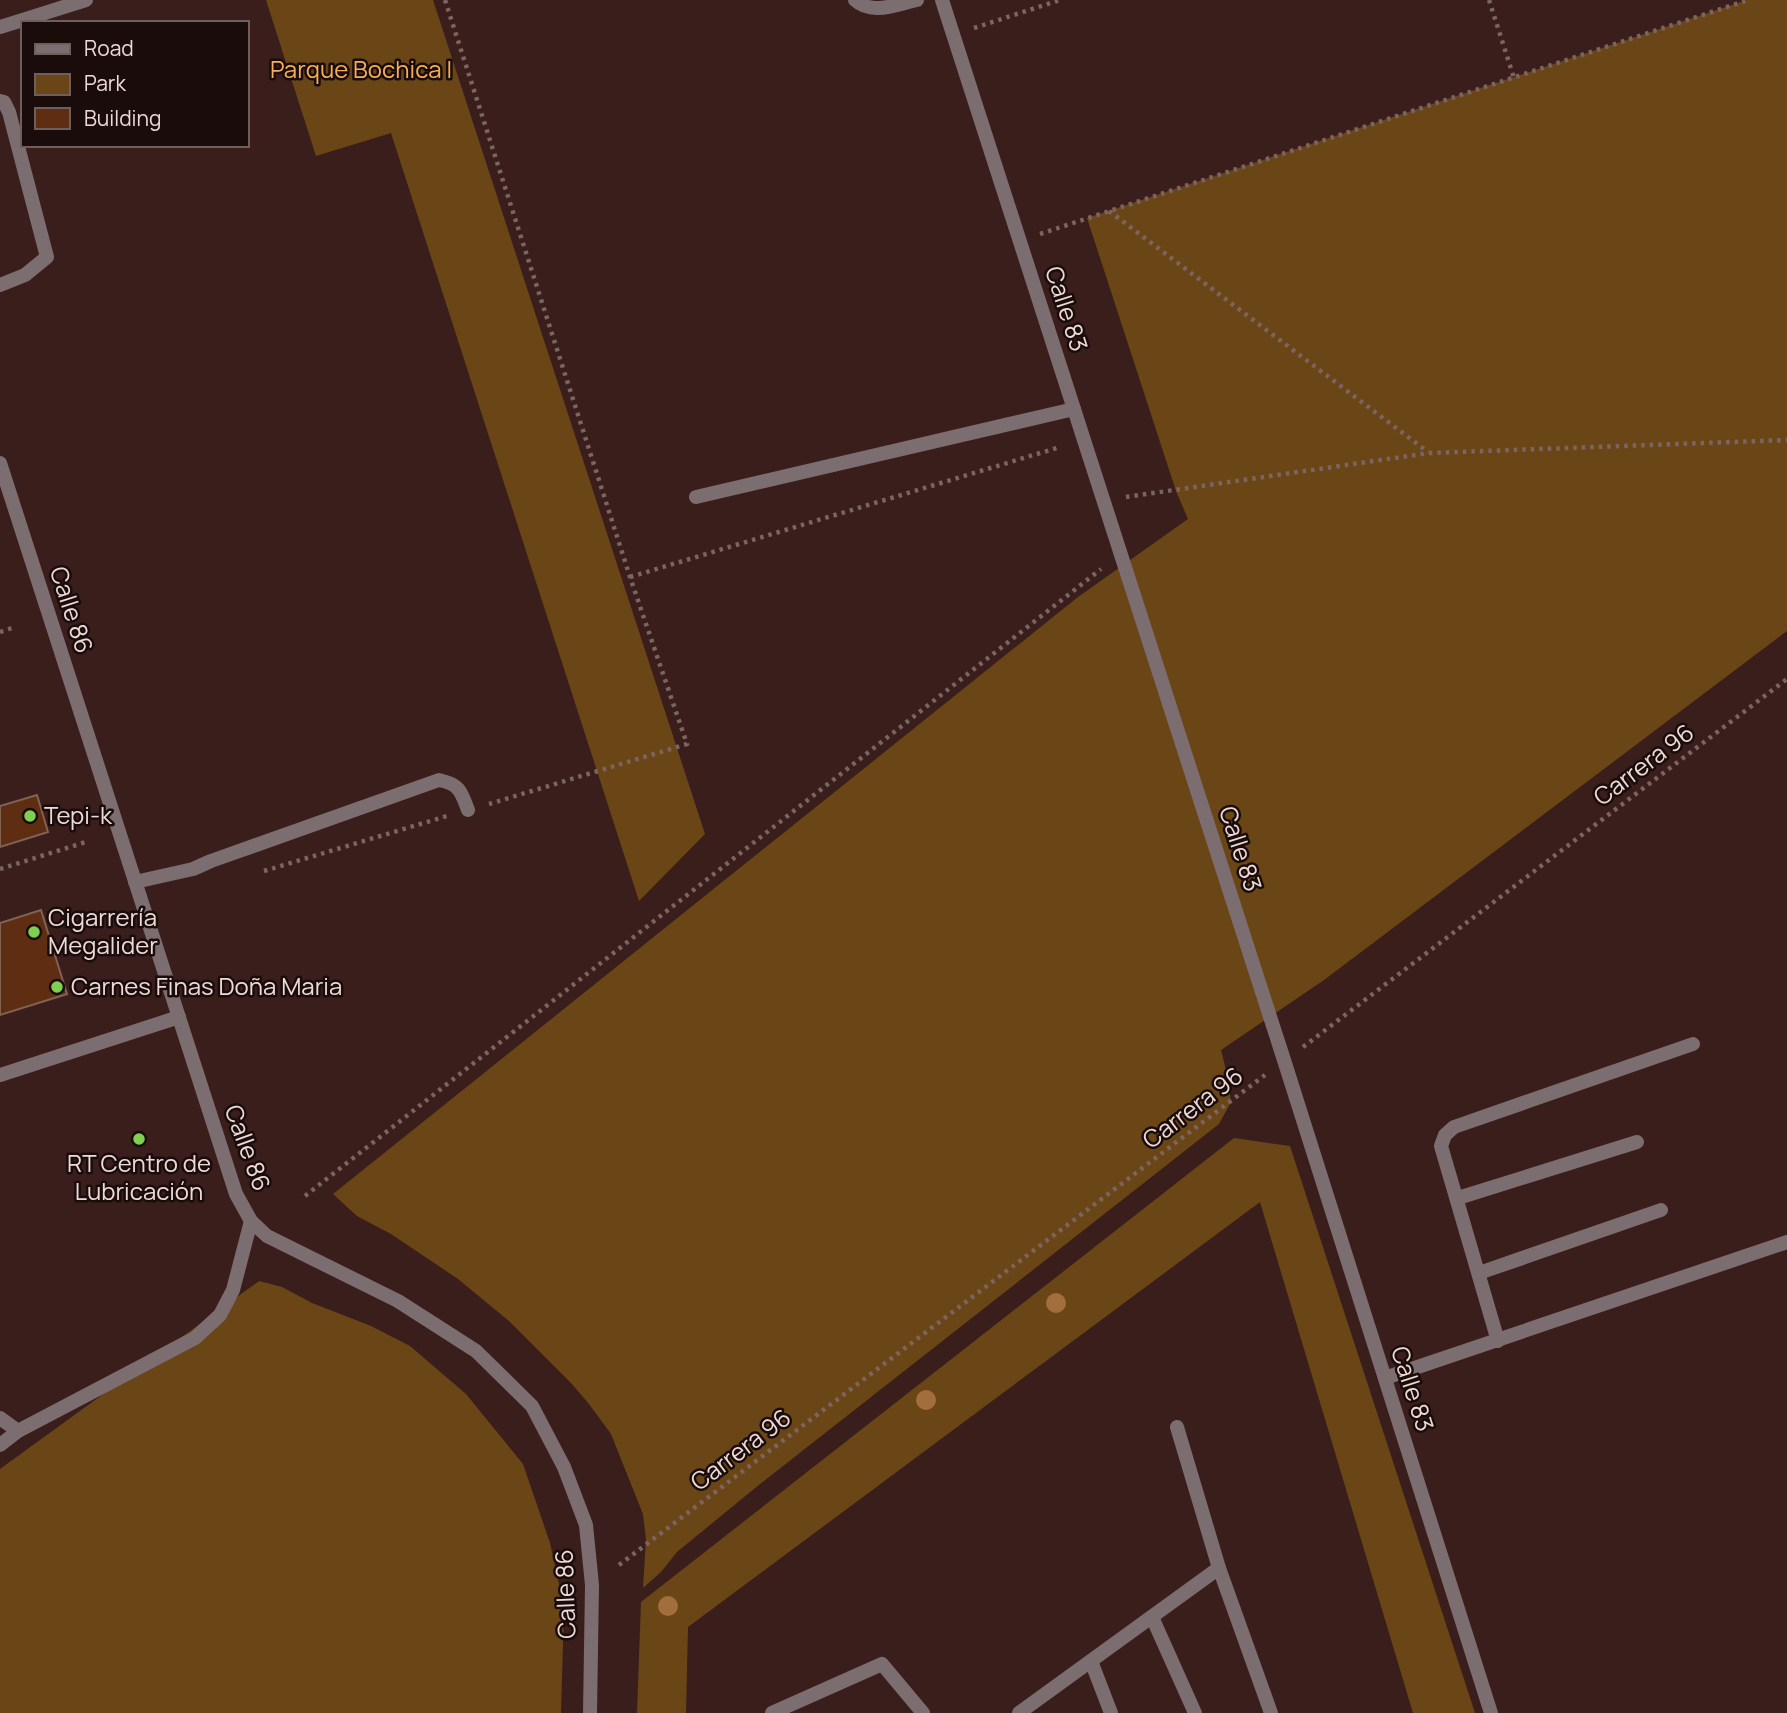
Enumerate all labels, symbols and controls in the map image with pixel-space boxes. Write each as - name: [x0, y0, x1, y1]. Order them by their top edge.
- legend: [21, 21, 248, 147]
- text: Road: [84, 34, 134, 62]
- park label: Parque Bochica I: [270, 52, 452, 85]
- text: Park: [84, 69, 126, 97]
- text: Building: [84, 104, 161, 132]
- street label: Calle 83: [1038, 262, 1097, 355]
- street label: Calle 86: [43, 562, 102, 657]
- street label: Carrera 96: [1586, 715, 1700, 812]
- place label: Tepi-k: [44, 798, 113, 831]
- street label: Calle 83: [1212, 802, 1271, 895]
- marker: Tepi-k: [22, 808, 38, 824]
- place label: Cigarrería Megalider: [48, 900, 158, 961]
- marker: Cigarrería Megalider: [26, 924, 42, 940]
- place label: Carnes Finas Doña Maria: [71, 969, 342, 1002]
- marker: Carnes Finas Doña Maria: [49, 979, 65, 995]
- street label: Carrera 96: [1135, 1058, 1249, 1155]
- street label: Calle 86: [218, 1100, 279, 1195]
- marker: RT Centro de Lubricación: [131, 1131, 147, 1147]
- place label: RT Centro de Lubricación: [67, 1146, 211, 1207]
- street label: Calle 83: [1384, 1342, 1443, 1435]
- street label: Carrera 96: [683, 1400, 797, 1497]
- street label: Calle 86: [546, 1549, 583, 1639]

